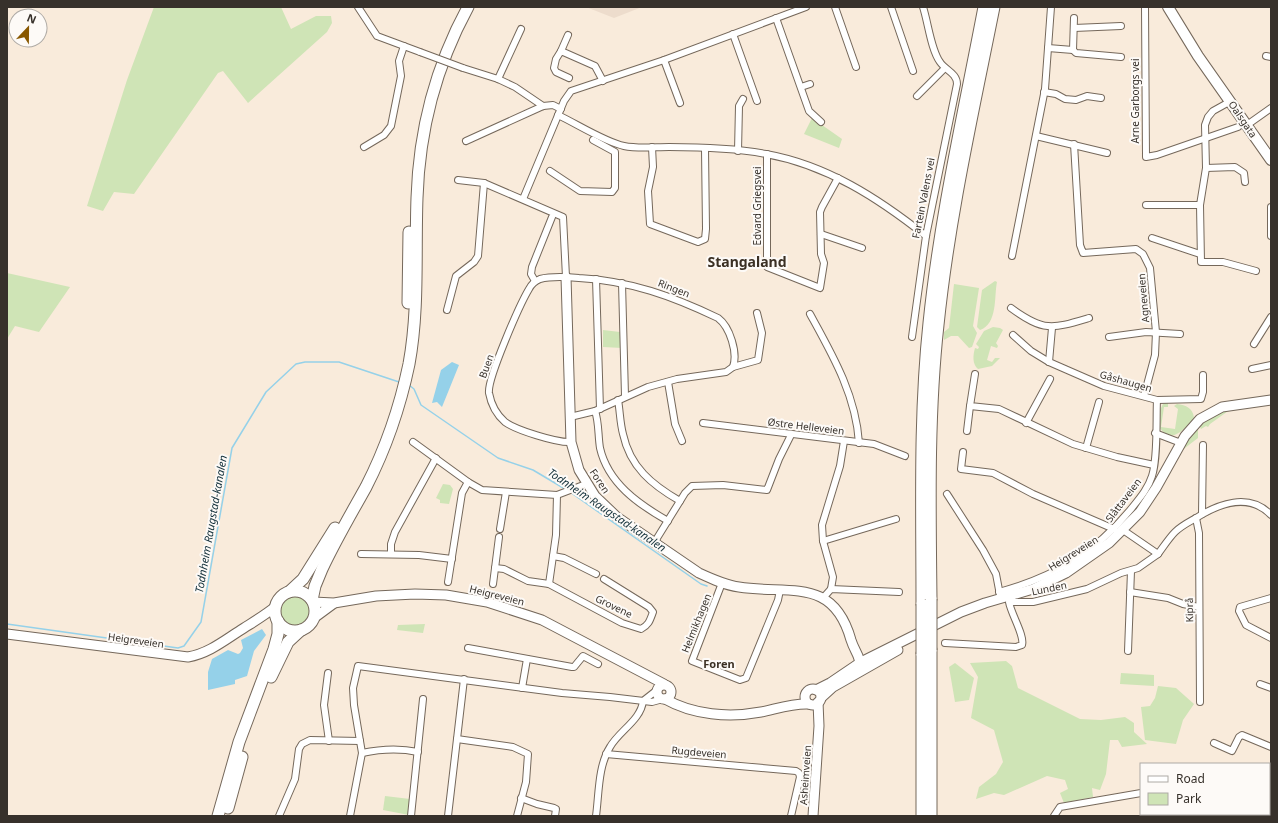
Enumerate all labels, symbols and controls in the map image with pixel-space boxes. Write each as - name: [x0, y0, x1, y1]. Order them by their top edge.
- north arrow: [8, 8, 48, 48]
- text: N: [25, 10, 39, 27]
- street label: Arne Garborgs vei: [1128, 58, 1142, 144]
- street label: Oalsgata: [1226, 98, 1260, 140]
- street label: Fartein Valens vei: [908, 156, 938, 240]
- street label: Edvard Griegsvei: [750, 167, 764, 245]
- district label: Stangaland: [707, 252, 787, 271]
- street label: Agneveien: [1134, 273, 1152, 323]
- street label: Ringen: [656, 276, 692, 300]
- street label: Buen: [475, 352, 497, 380]
- street label: Gåshaugen: [1098, 367, 1154, 395]
- street label: Østre Helleveien: [767, 414, 845, 438]
- water label: Todnheim Raugstad-kanalen: [191, 454, 230, 594]
- water label: Todnheim Raugstad-kanalen: [545, 464, 669, 555]
- street label: Foren: [587, 466, 613, 496]
- street label: Slåttaveien: [1102, 475, 1144, 525]
- street label: Heigreveien: [1045, 532, 1101, 574]
- street label: Lunden: [1030, 577, 1068, 599]
- street label: Heigreveien: [468, 581, 526, 609]
- street label: Grovene: [593, 591, 635, 621]
- street label: Helmikhagen: [678, 591, 714, 655]
- street label: Kiprå: [1182, 598, 1196, 622]
- street label: Heigreveien: [107, 629, 165, 651]
- district label: Foren: [703, 656, 735, 671]
- street label: Rugdeveien: [671, 743, 727, 761]
- street label: Asheimveien: [796, 745, 814, 805]
- legend: [1140, 763, 1270, 815]
- text: Road: [1176, 770, 1205, 787]
- text: Park: [1176, 790, 1202, 807]

